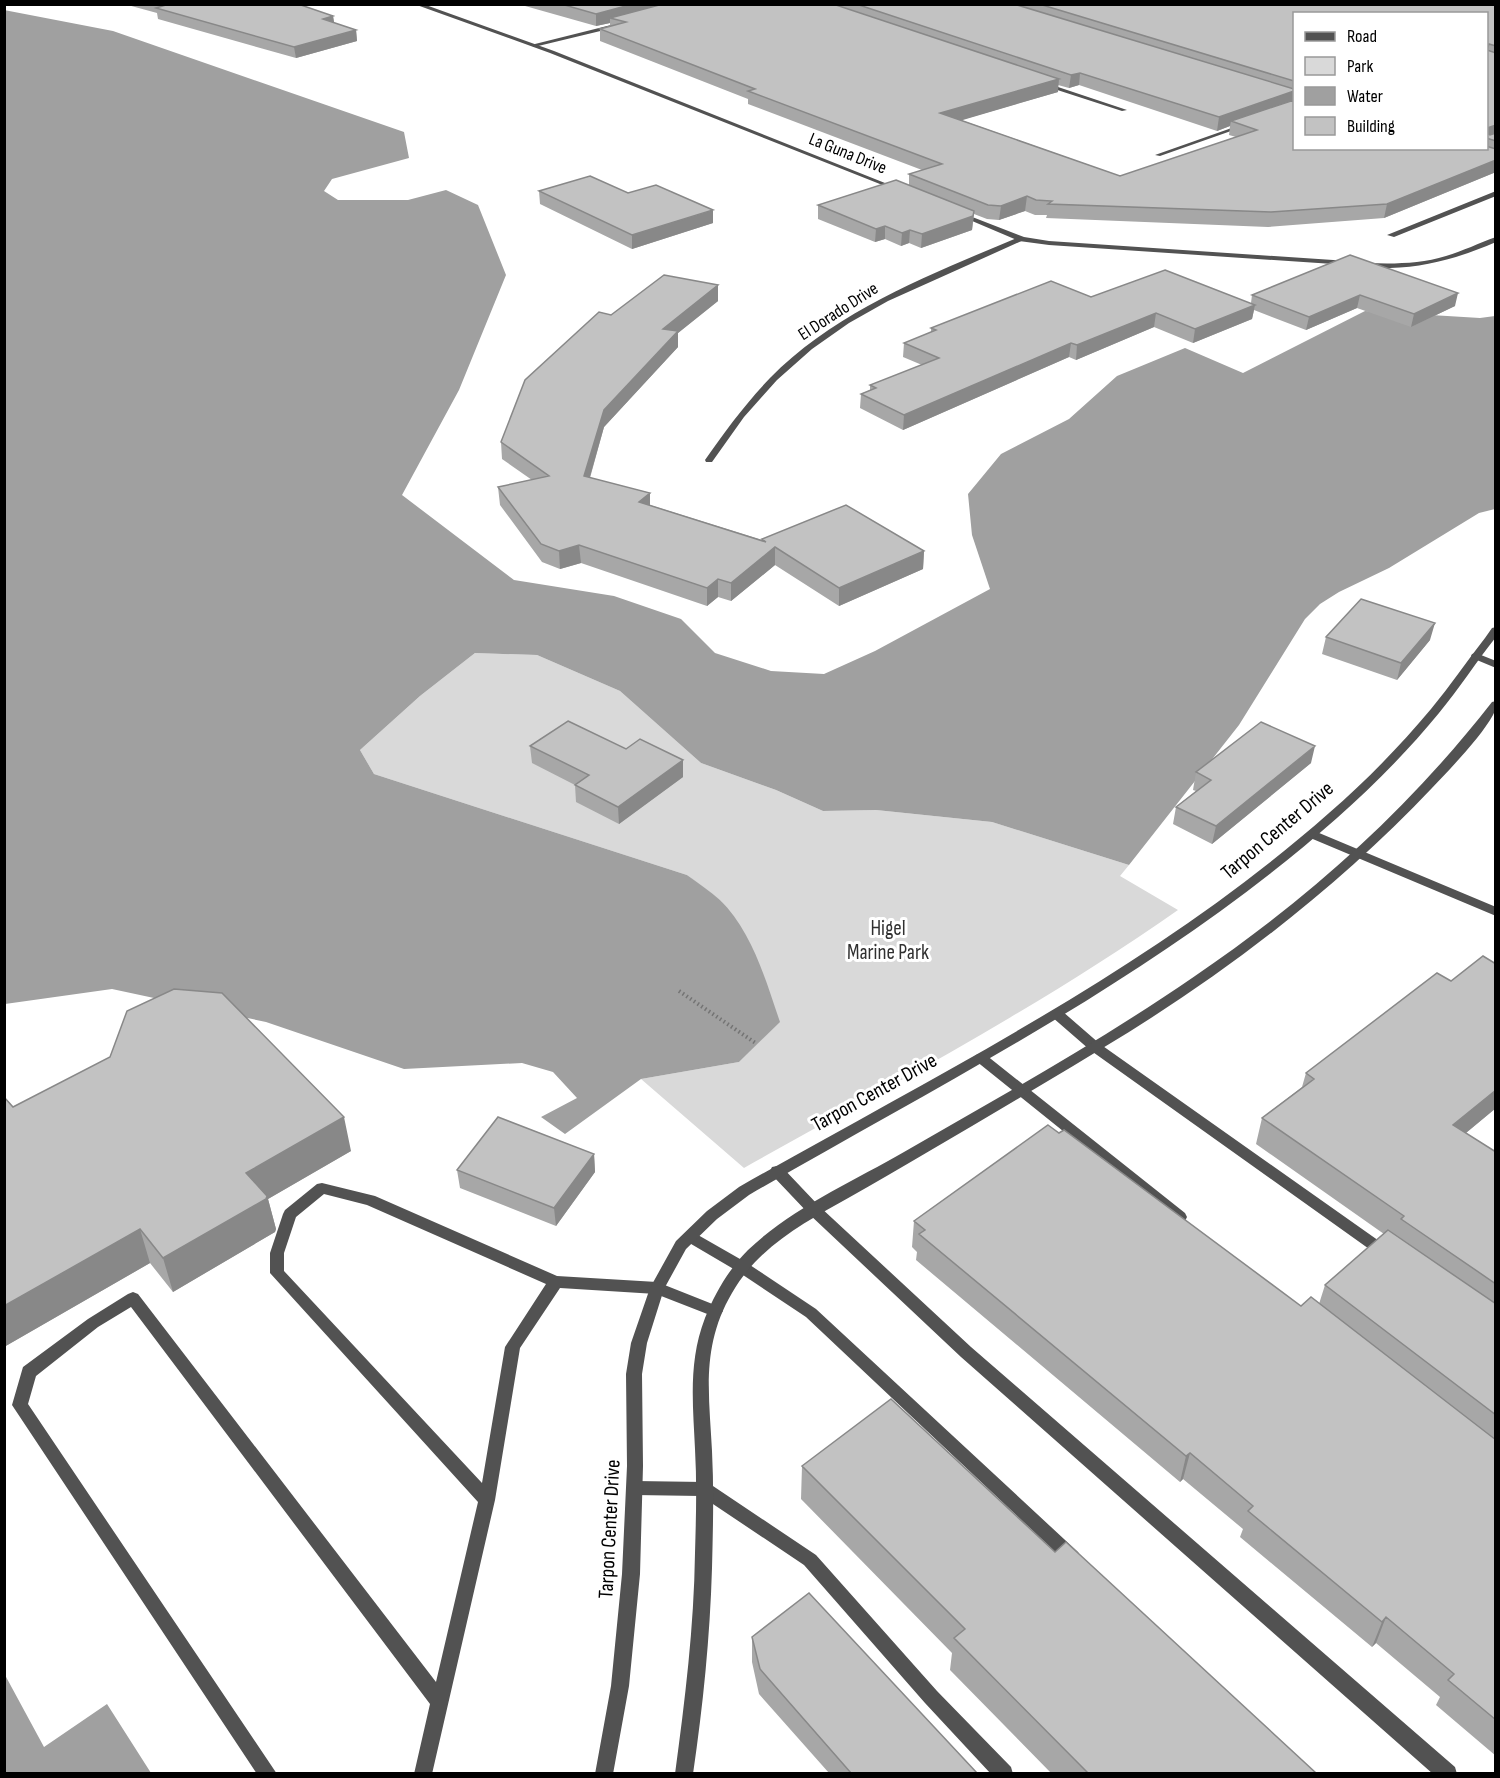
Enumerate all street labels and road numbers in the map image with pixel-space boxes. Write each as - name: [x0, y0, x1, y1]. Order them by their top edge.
- street label: La Guna Drive: [806, 128, 890, 179]
- street label: El Dorado Drive: [794, 278, 882, 345]
- street label: Tarpon Center Drive: [1216, 776, 1339, 885]
- street label: Tarpon Center Drive: [807, 1048, 941, 1137]
- street label: Tarpon Center Drive: [593, 1459, 626, 1599]

